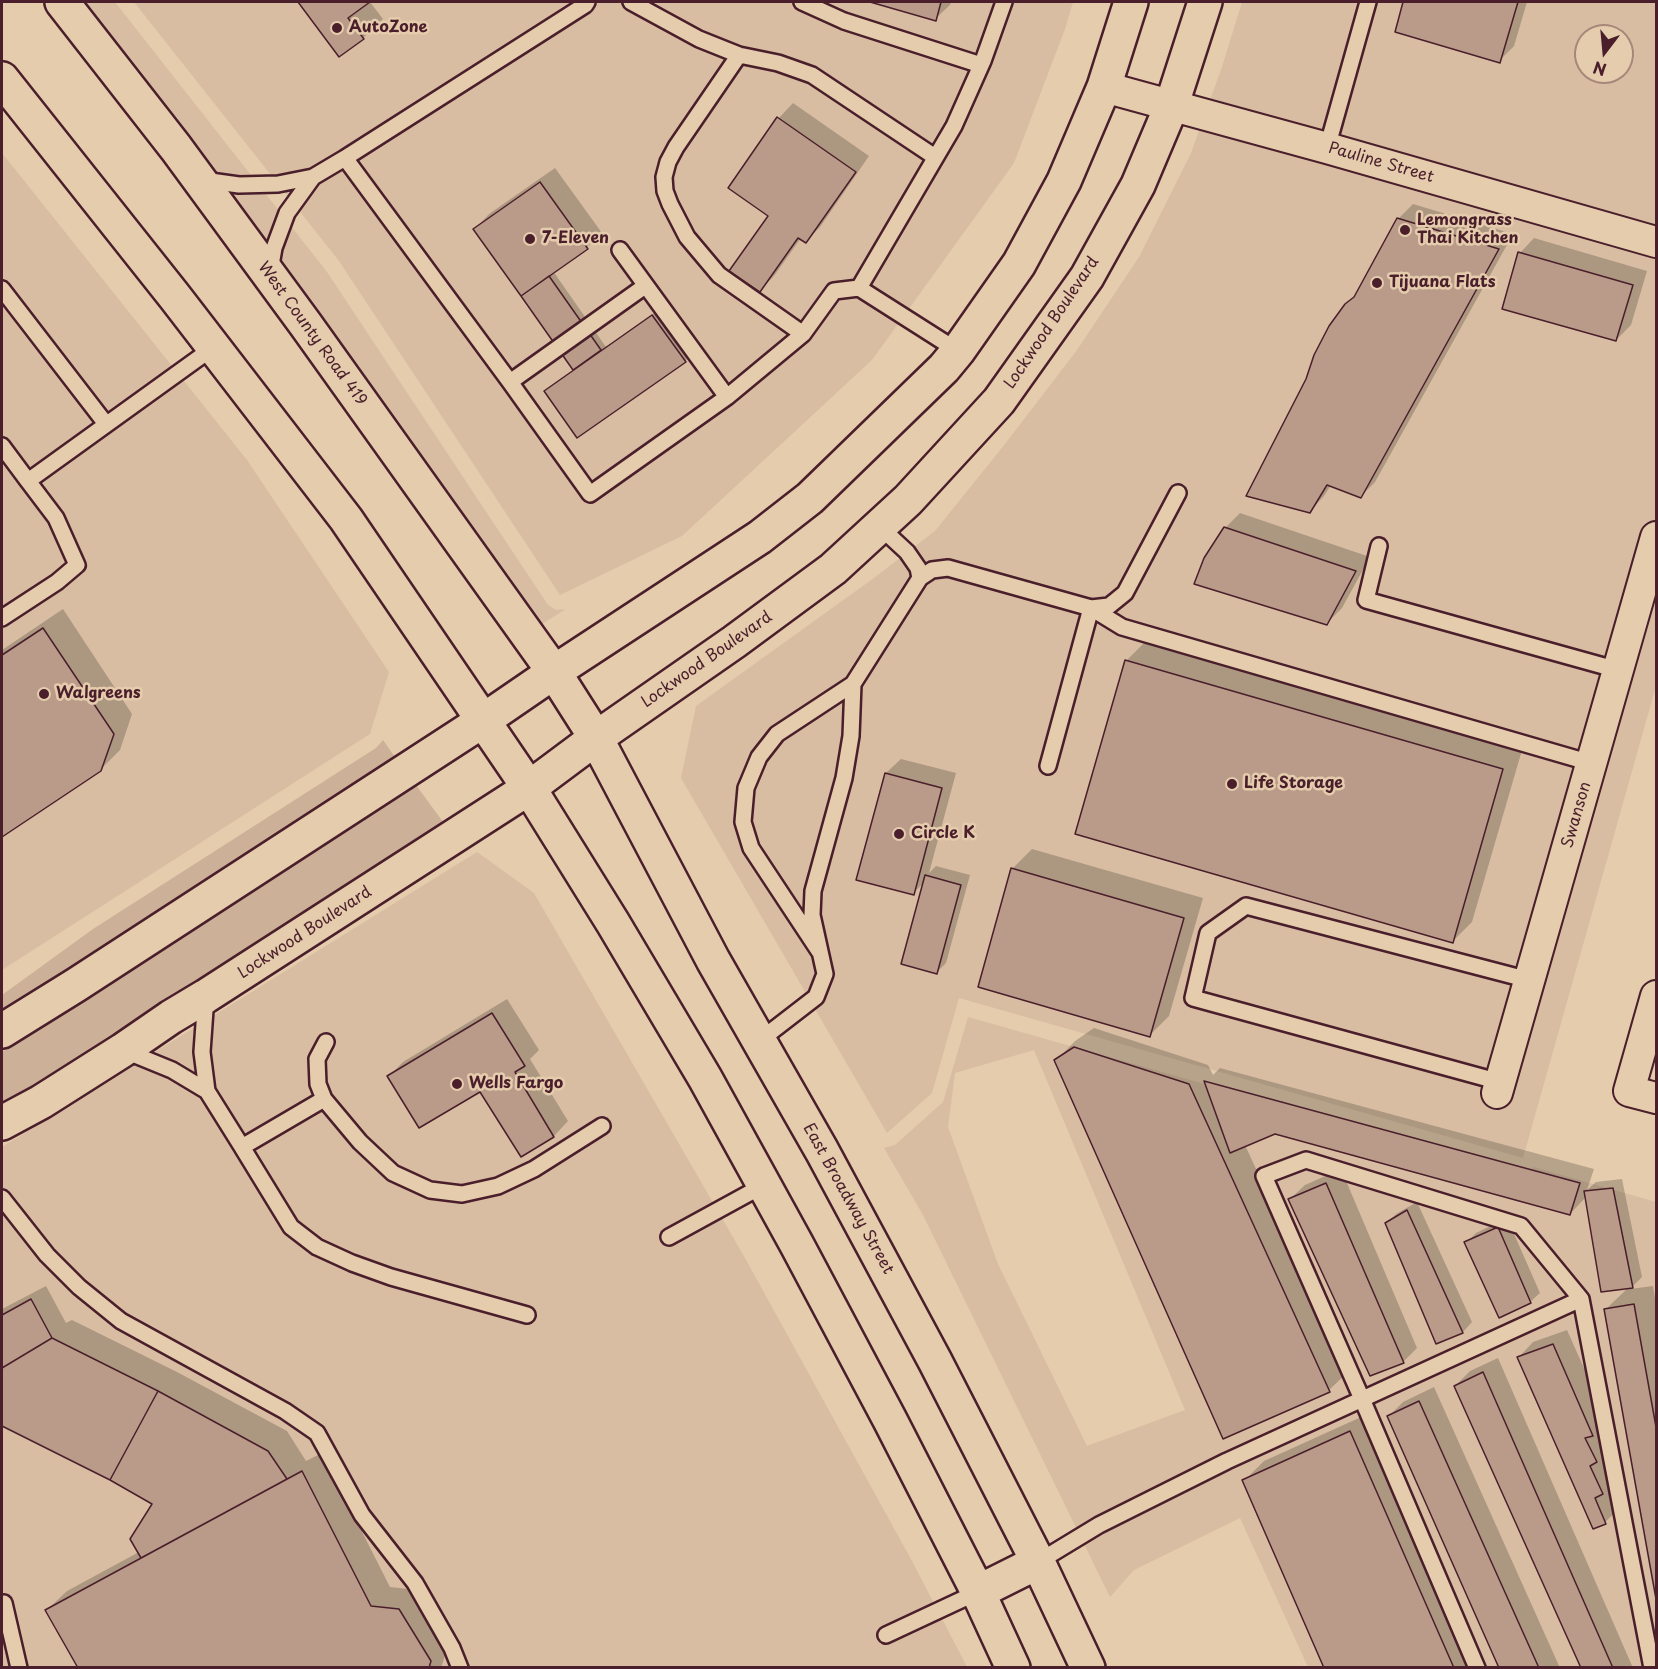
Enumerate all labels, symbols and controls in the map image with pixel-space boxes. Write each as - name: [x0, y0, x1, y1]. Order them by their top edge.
- place label: AutoZone: [349, 18, 428, 38]
- marker: AutoZone: [330, 21, 344, 35]
- north arrow: [1574, 24, 1634, 84]
- text: N: [1590, 56, 1609, 83]
- street label: Pauline Street: [1326, 139, 1436, 187]
- place label: Lemongrass Thai Kitchen: [1417, 211, 1518, 249]
- marker: Lemongrass Thai Kitchen: [1398, 223, 1412, 237]
- place label: 7-Eleven: [542, 229, 609, 249]
- marker: 7-Eleven: [523, 232, 537, 246]
- street label: Lockwood Boulevard: [1001, 253, 1103, 393]
- street label: West County Road 419: [253, 258, 371, 410]
- place label: Tijuana Flats: [1389, 273, 1496, 293]
- marker: Tijuana Flats: [1370, 276, 1384, 290]
- street label: Lockwood Boulevard: [638, 608, 776, 712]
- place label: Walgreens: [56, 684, 141, 704]
- marker: Walgreens: [37, 687, 51, 701]
- place label: Life Storage: [1244, 774, 1343, 794]
- marker: Life Storage: [1225, 777, 1239, 791]
- street label: Swanson: [1558, 780, 1596, 850]
- place label: Circle K: [911, 824, 975, 844]
- marker: Circle K: [892, 827, 906, 841]
- street label: Lockwood Boulevard: [235, 883, 375, 983]
- place label: Wells Fargo: [469, 1074, 563, 1094]
- marker: Wells Fargo: [450, 1077, 464, 1091]
- street label: East Broadway Street: [799, 1120, 897, 1278]

